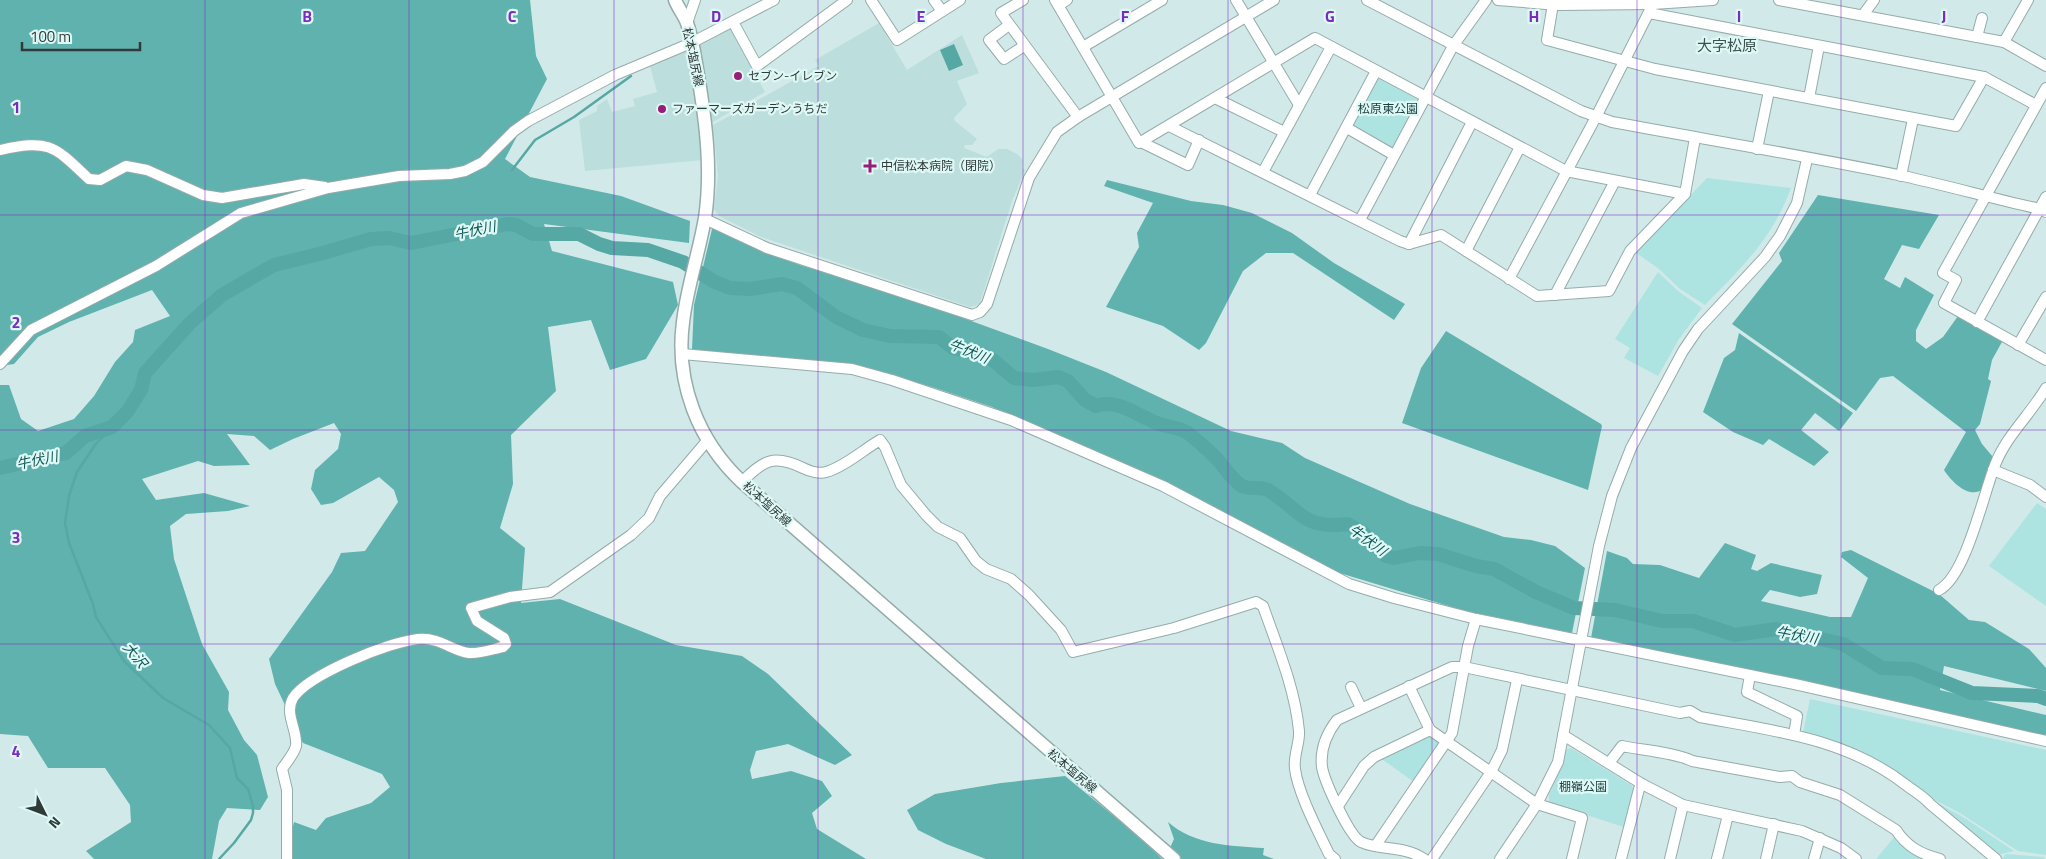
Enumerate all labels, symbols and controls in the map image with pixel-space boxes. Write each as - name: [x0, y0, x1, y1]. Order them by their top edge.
- text: B: [302, 4, 312, 28]
- text: C: [508, 4, 517, 28]
- text: D: [711, 4, 721, 28]
- text: E: [917, 4, 926, 28]
- text: F: [1121, 4, 1130, 28]
- text: G: [1325, 4, 1335, 28]
- text: H: [1529, 4, 1539, 28]
- text: I: [1737, 4, 1741, 28]
- text: J: [1942, 4, 1946, 28]
- scale bar: [22, 20, 140, 52]
- text: 100 m: [30, 25, 71, 48]
- street label: 松本塩尻線: [678, 26, 709, 88]
- district label: 大字松原: [1697, 34, 1757, 57]
- place label: セブン-イレブン: [748, 66, 837, 85]
- marker: セブン-イレブン: [732, 70, 744, 82]
- text: 1: [12, 95, 20, 119]
- place label: ファーマーズガーデンうちだ: [672, 99, 827, 118]
- park label: 松原東公園: [1358, 99, 1418, 118]
- marker: ファーマーズガーデンうちだ: [656, 103, 668, 115]
- place label: 中信松本病院（閉院）: [881, 156, 1001, 175]
- marker: 中信松本病院（閉院）: [863, 159, 877, 173]
- water label: 牛伏川: [452, 215, 499, 244]
- text: 2: [12, 310, 20, 334]
- water label: 牛伏川: [946, 333, 994, 369]
- water label: 牛伏川: [14, 444, 62, 474]
- street label: 松本塩尻線: [739, 476, 796, 531]
- water label: 牛伏川: [1345, 519, 1393, 562]
- text: 3: [12, 525, 20, 549]
- water label: 牛伏川: [1775, 621, 1822, 649]
- water label: 大沢: [118, 637, 154, 674]
- text: 4: [12, 739, 21, 763]
- street label: 松本塩尻線: [1043, 744, 1101, 797]
- park label: 棚嶺公園: [1559, 777, 1607, 796]
- north arrow: [20, 789, 70, 839]
- text: N: [44, 812, 66, 834]

